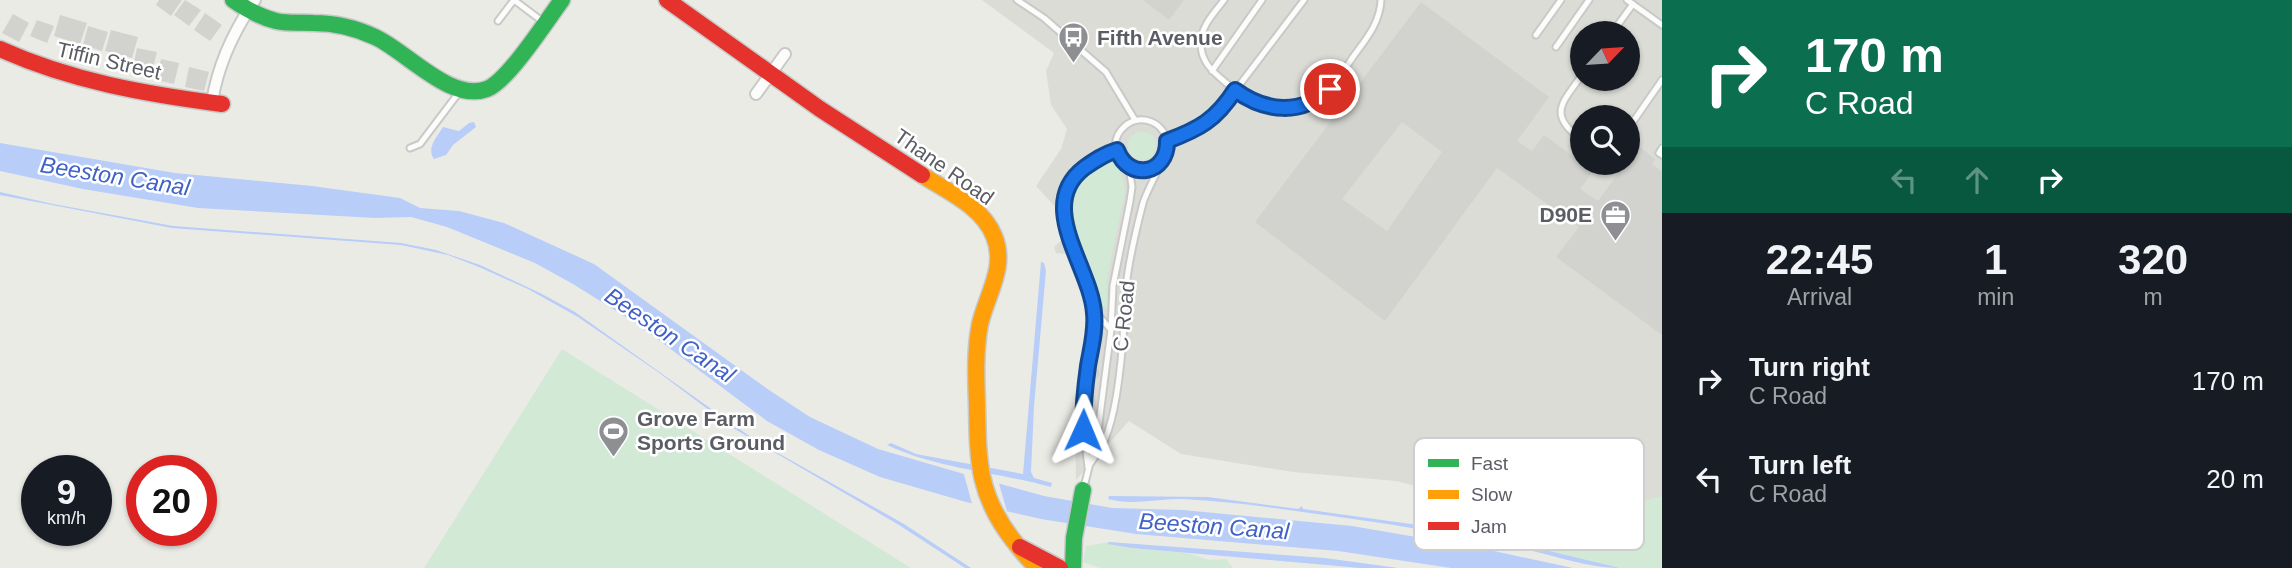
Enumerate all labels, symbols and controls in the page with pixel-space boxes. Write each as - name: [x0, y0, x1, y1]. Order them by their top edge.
- bus stop icon: Fifth Avenue: [1057, 21, 1091, 65]
- north arrow: [1570, 21, 1640, 91]
- map controls: [1570, 21, 1640, 175]
- place label: Fifth Avenue: [1097, 26, 1223, 49]
- icon: right: [1690, 28, 1781, 119]
- text: 170 m: [1805, 28, 1944, 82]
- street label: Tiffin Street: [55, 37, 164, 84]
- pin: [1300, 59, 1360, 119]
- icon: arrive: [1311, 70, 1349, 108]
- text: C Road: [1805, 85, 1914, 121]
- button: search: [1570, 105, 1640, 175]
- street label: Thane Road: [890, 124, 998, 209]
- water label: Beeston Canal: [38, 151, 192, 201]
- icon: left: [1885, 161, 1923, 199]
- icon: ahead: [1958, 161, 1996, 199]
- icon: right: [2031, 161, 2069, 199]
- office icon: D90E: [1598, 198, 1632, 242]
- place label: D90E: [1539, 203, 1592, 226]
- text: 22:45: [1766, 236, 1873, 283]
- text: 1: [1984, 236, 2007, 283]
- text: 320: [2118, 236, 2188, 283]
- street label: C Road: [1108, 279, 1139, 353]
- water label: Beeston Canal: [600, 282, 741, 388]
- text: Arrival: [1787, 284, 1852, 310]
- text: min: [1977, 284, 2014, 310]
- text: m: [2144, 284, 2163, 310]
- text: Turn right: [1749, 352, 1870, 382]
- icon: right: [1690, 362, 1728, 400]
- text: 170 m: [2192, 366, 2264, 396]
- text: C Road: [1749, 383, 1827, 409]
- position arrow: [1046, 393, 1120, 467]
- place label: Grove Farm Sports Ground: [637, 407, 785, 454]
- sports icon: Grove Farm Sports Ground: [597, 414, 631, 458]
- legend: [1414, 438, 1644, 550]
- text: Turn left: [1749, 450, 1851, 480]
- text: Fast: [1471, 453, 1509, 474]
- speed limit sign: 20: [126, 455, 217, 546]
- icon: left: [1690, 460, 1728, 498]
- text: 20 m: [2206, 464, 2264, 494]
- text: 9: [57, 472, 76, 511]
- text: C Road: [1749, 481, 1827, 507]
- text: Slow: [1471, 484, 1512, 505]
- text: km/h: [47, 508, 86, 528]
- water label: Beeston Canal: [1138, 508, 1291, 544]
- text: Jam: [1471, 516, 1507, 537]

